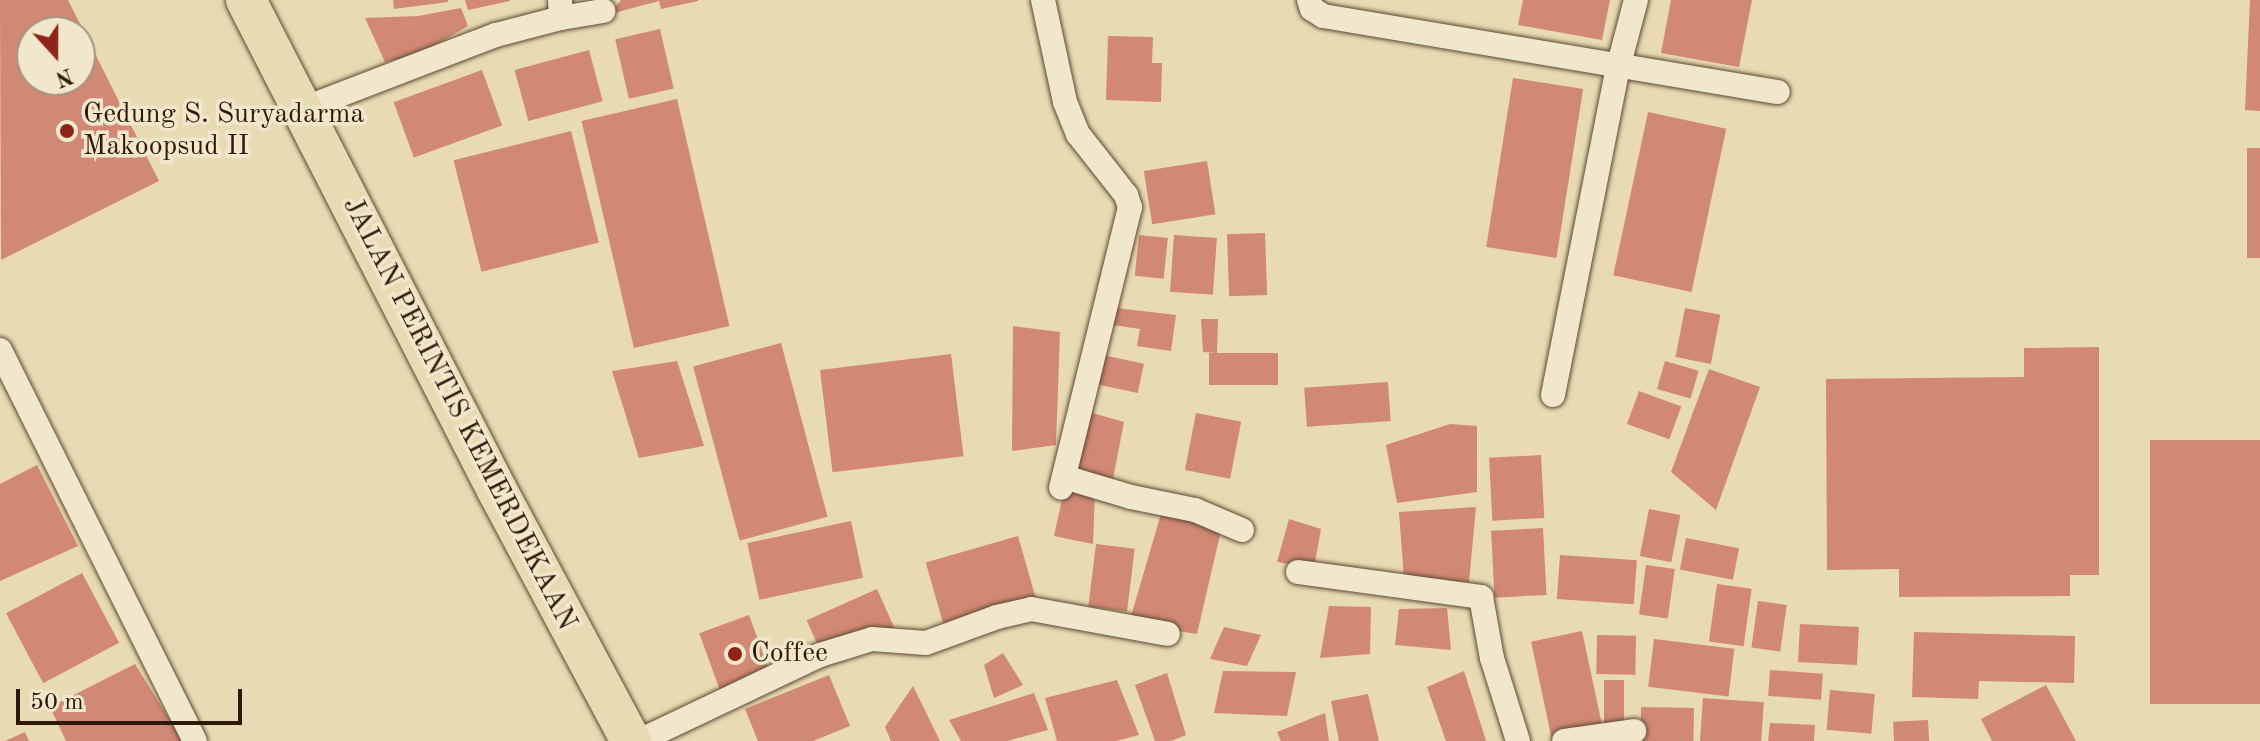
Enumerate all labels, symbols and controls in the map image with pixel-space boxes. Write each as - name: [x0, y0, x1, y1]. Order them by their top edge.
- north arrow: [16, 16, 96, 96]
- text: N: [52, 63, 76, 90]
- place label: Gedung S. Suryadarma Makoopsud II: [83, 98, 364, 164]
- marker: Gedung S. Suryadarma Makoopsud II: [58, 122, 76, 140]
- street label: JALAN PERINTIS KEMERDEKAAN: [335, 192, 583, 636]
- place label: Coffee: [751, 637, 828, 671]
- marker: Coffee: [726, 645, 744, 663]
- scale bar: [20, 673, 246, 723]
- text: 50 m: [30, 691, 84, 715]

